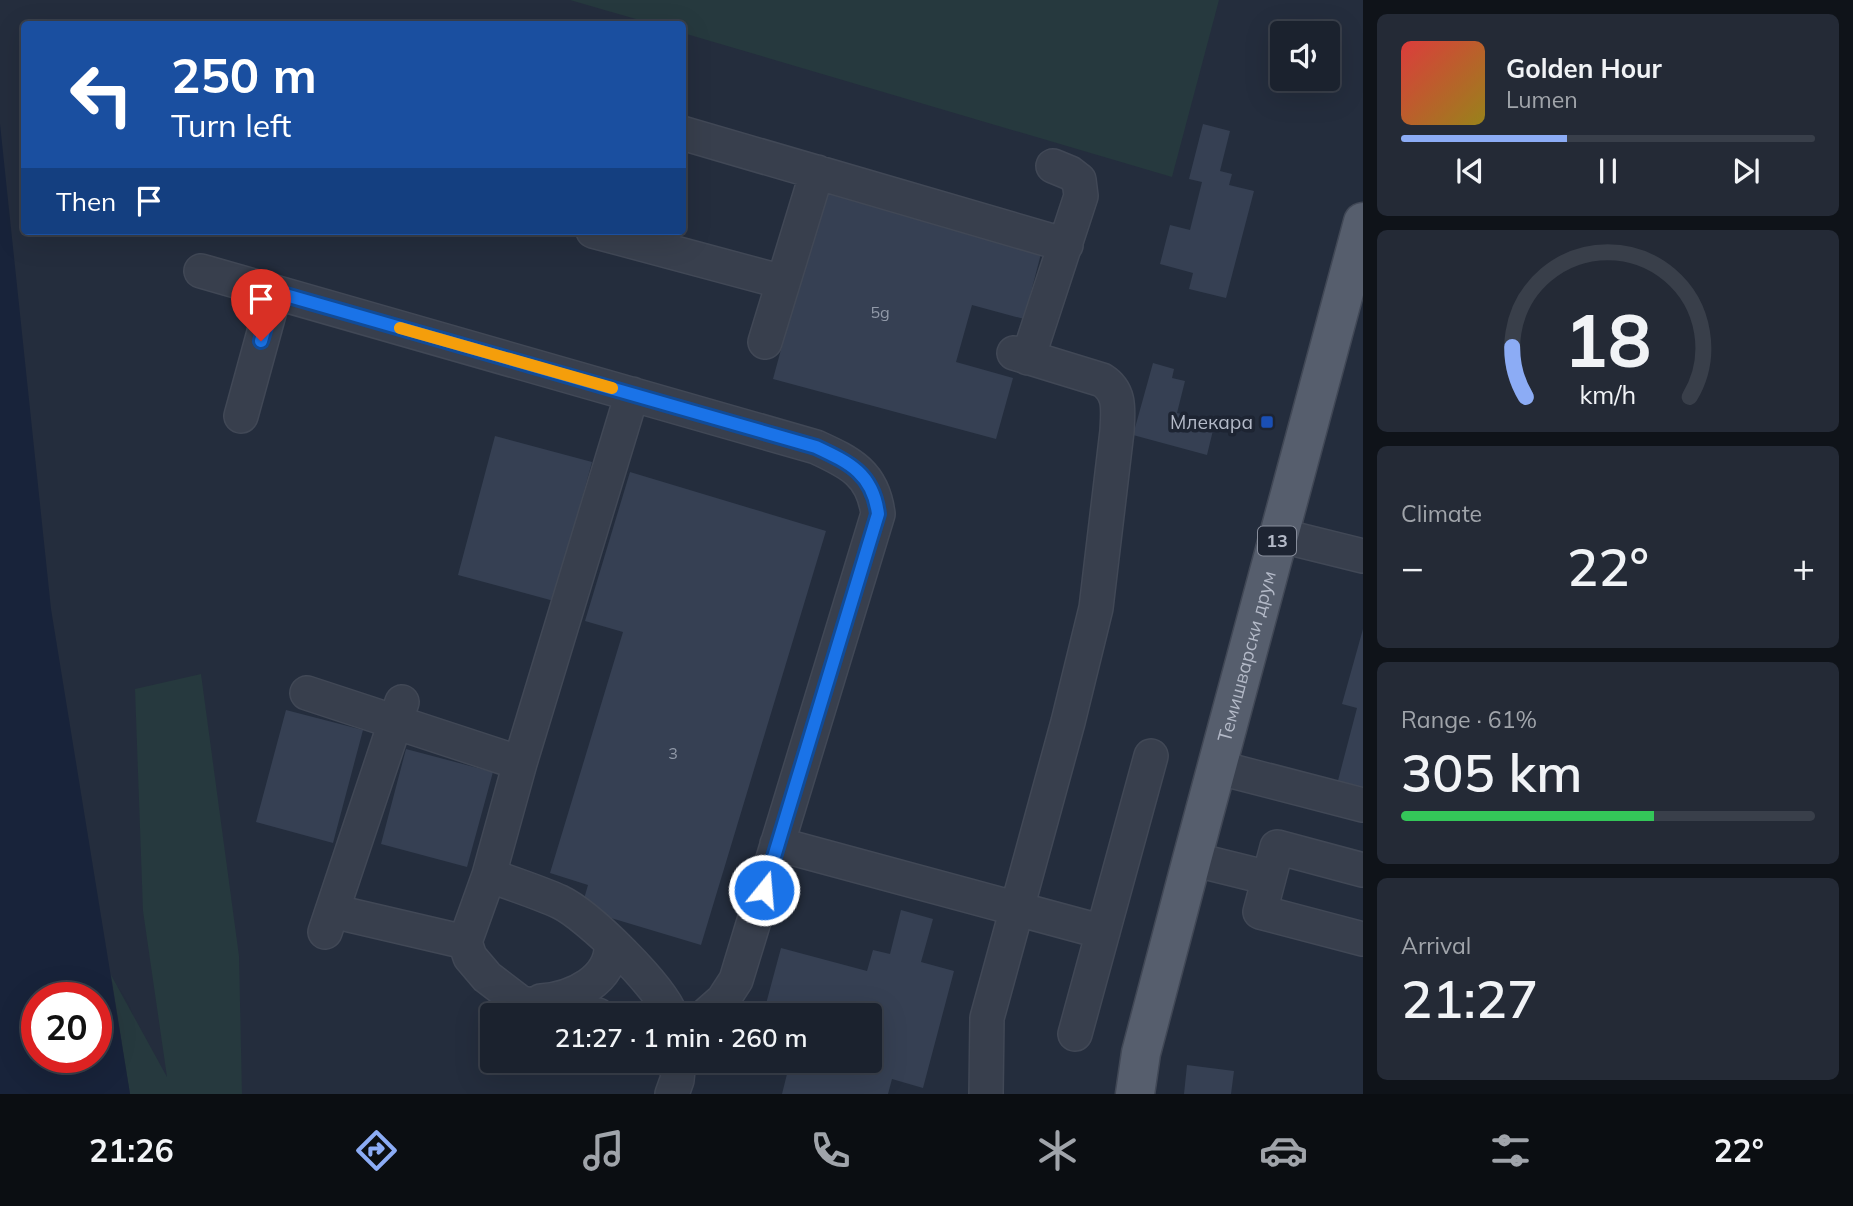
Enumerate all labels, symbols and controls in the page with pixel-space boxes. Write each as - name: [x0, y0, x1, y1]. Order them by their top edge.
- map controls: [1270, 21, 1340, 91]
- button: sound: [1270, 21, 1340, 91]
- text: 250 m: [171, 44, 317, 105]
- icon: left: [56, 49, 147, 140]
- text: Golden Hour: [1506, 52, 1662, 85]
- text: Lumen: [1506, 85, 1578, 114]
- text: Turn left: [171, 105, 291, 145]
- icon: previous: [1451, 152, 1489, 190]
- icon: pause: [1589, 152, 1627, 190]
- icon: next: [1727, 152, 1765, 190]
- icon: arrive: [130, 182, 168, 220]
- text: Then: [56, 185, 116, 218]
- pin: [231, 269, 291, 341]
- icon: arrive: [242, 280, 280, 318]
- text: 18: [1564, 294, 1652, 385]
- house number: 5g: [870, 302, 890, 322]
- text: km/h: [1580, 379, 1636, 410]
- place label: Млекара: [1170, 410, 1253, 434]
- marker: Млекара: [1259, 414, 1275, 430]
- text: Climate: [1401, 499, 1482, 528]
- road number: 13: [1258, 526, 1296, 556]
- text: 22°: [1567, 534, 1649, 599]
- text: −: [1401, 543, 1424, 591]
- text: +: [1792, 543, 1815, 591]
- street label: Темишварски друм: [1212, 568, 1281, 744]
- text: Range · 61%: [1401, 705, 1537, 734]
- text: 305 km: [1401, 740, 1582, 805]
- house number: 3: [668, 743, 678, 763]
- position arrow: [727, 853, 801, 927]
- text: Arrival: [1401, 931, 1471, 960]
- text: 21:27: [1401, 966, 1538, 1031]
- speed limit sign: 20: [21, 982, 112, 1073]
- text: 21:27 · 1 min · 260 m: [554, 1021, 808, 1054]
- icon: directions: [352, 1126, 401, 1175]
- icon: music: [579, 1126, 628, 1175]
- icon: phone: [806, 1126, 855, 1175]
- icon: climate: [1033, 1126, 1082, 1175]
- icon: car: [1259, 1126, 1308, 1175]
- icon: filters: [1486, 1126, 1535, 1175]
- text: 21:26: [89, 1130, 174, 1170]
- text: 22°: [1713, 1130, 1764, 1170]

